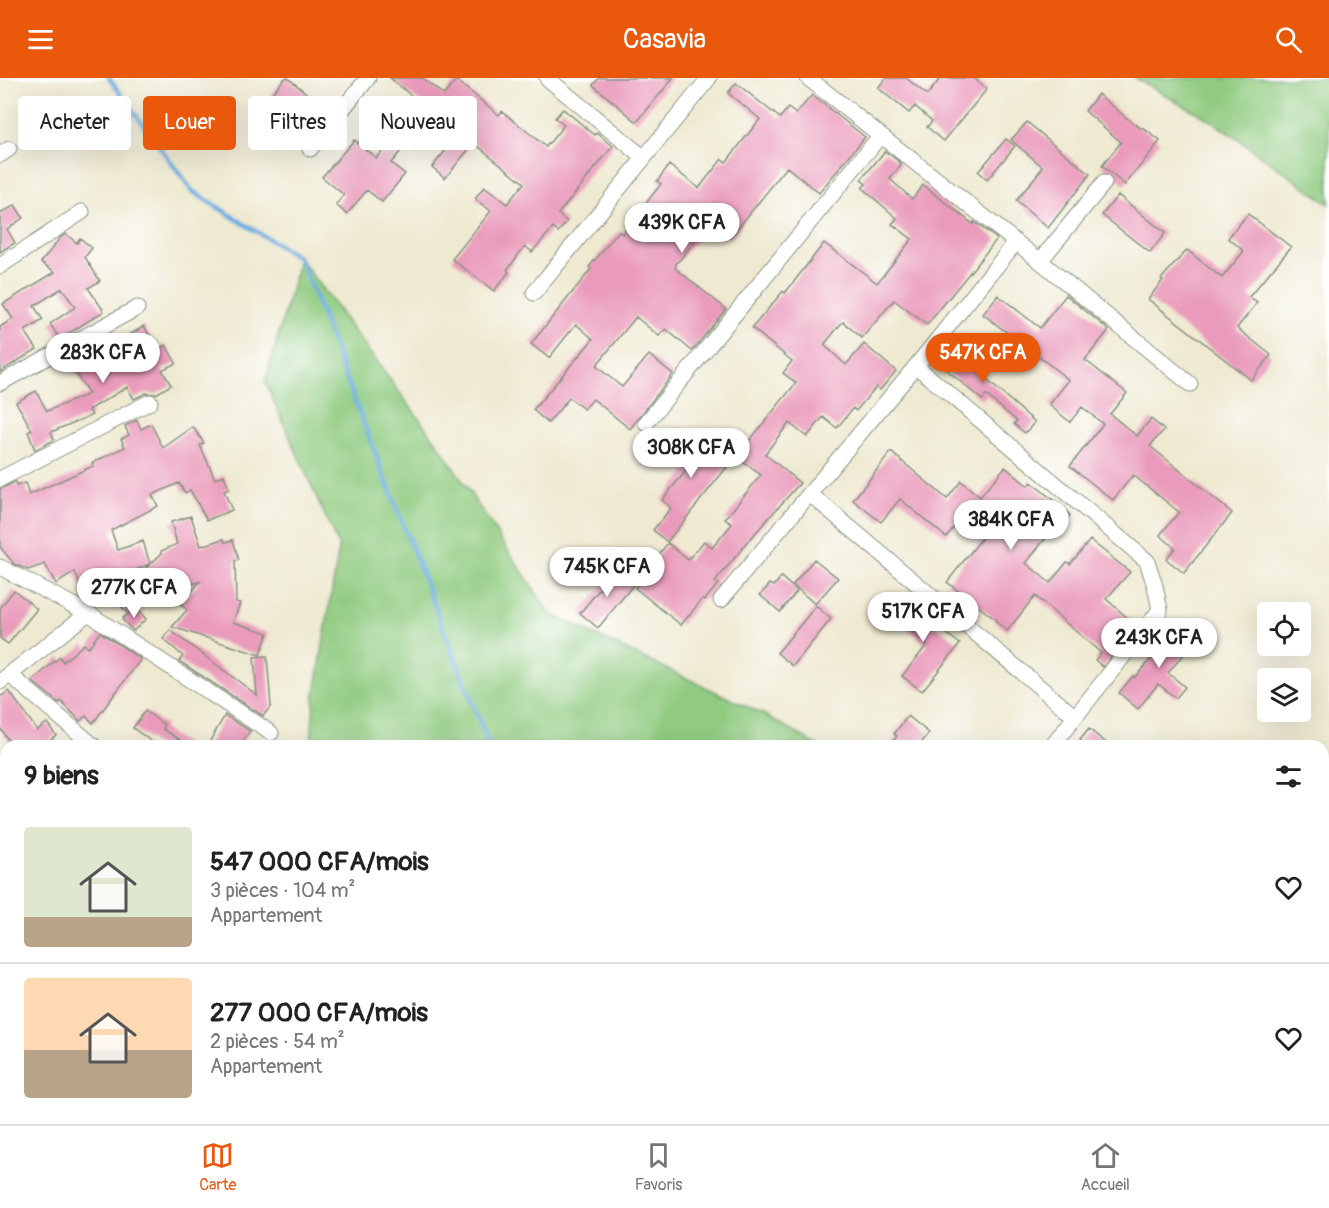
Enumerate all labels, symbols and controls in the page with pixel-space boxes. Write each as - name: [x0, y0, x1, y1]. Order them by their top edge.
- icon: menu: [24, 23, 57, 56]
- text: Casavia: [623, 23, 706, 56]
- icon: search: [1272, 23, 1305, 56]
- chip: Acheter: [18, 96, 131, 150]
- chip: Louer: [143, 96, 236, 150]
- chip: Filtres: [248, 96, 347, 150]
- chip: Nouveau: [359, 96, 477, 150]
- pin: 439K CFA: [620, 203, 744, 254]
- text: 439K CFA: [639, 210, 725, 235]
- pin: 283K CFA: [41, 333, 165, 384]
- pin: 547K CFA: [921, 333, 1045, 384]
- text: 283K CFA: [60, 340, 146, 365]
- text: 547K CFA: [940, 340, 1026, 365]
- pin: 308K CFA: [629, 428, 753, 479]
- text: 308K CFA: [647, 435, 735, 460]
- pin: 384K CFA: [949, 500, 1073, 551]
- text: 384K CFA: [968, 507, 1054, 532]
- pin: 745K CFA: [545, 547, 669, 598]
- text: 745K CFA: [564, 554, 650, 579]
- pin: 277K CFA: [72, 568, 196, 619]
- text: 277K CFA: [91, 575, 177, 600]
- pin: 517K CFA: [861, 592, 985, 643]
- text: 517K CFA: [882, 599, 965, 624]
- map controls: [1257, 602, 1311, 722]
- button: locate: [1257, 602, 1311, 656]
- pin: 243K CFA: [1097, 618, 1221, 669]
- text: 243K CFA: [1115, 625, 1203, 650]
- button: layers: [1257, 668, 1311, 722]
- text: 9 biens: [24, 760, 99, 792]
- icon: filters: [1272, 760, 1305, 793]
- text: 547 000 CFA/mois: [210, 846, 429, 878]
- icon: home: [72, 851, 144, 923]
- icon: heart: [1272, 871, 1305, 904]
- text: 3 pièces · 104 m²: [210, 878, 355, 903]
- text: Appartement: [210, 903, 322, 928]
- text: 277 000 CFA/mois: [210, 997, 428, 1029]
- icon: home: [72, 1002, 144, 1074]
- icon: heart: [1272, 1022, 1305, 1055]
- text: 2 pièces · 54 m²: [210, 1029, 345, 1054]
- text: Appartement: [210, 1054, 322, 1079]
- tab: Carte: [199, 1139, 237, 1195]
- tab: Favoris: [635, 1139, 682, 1195]
- tab: Accueil: [1081, 1139, 1130, 1195]

